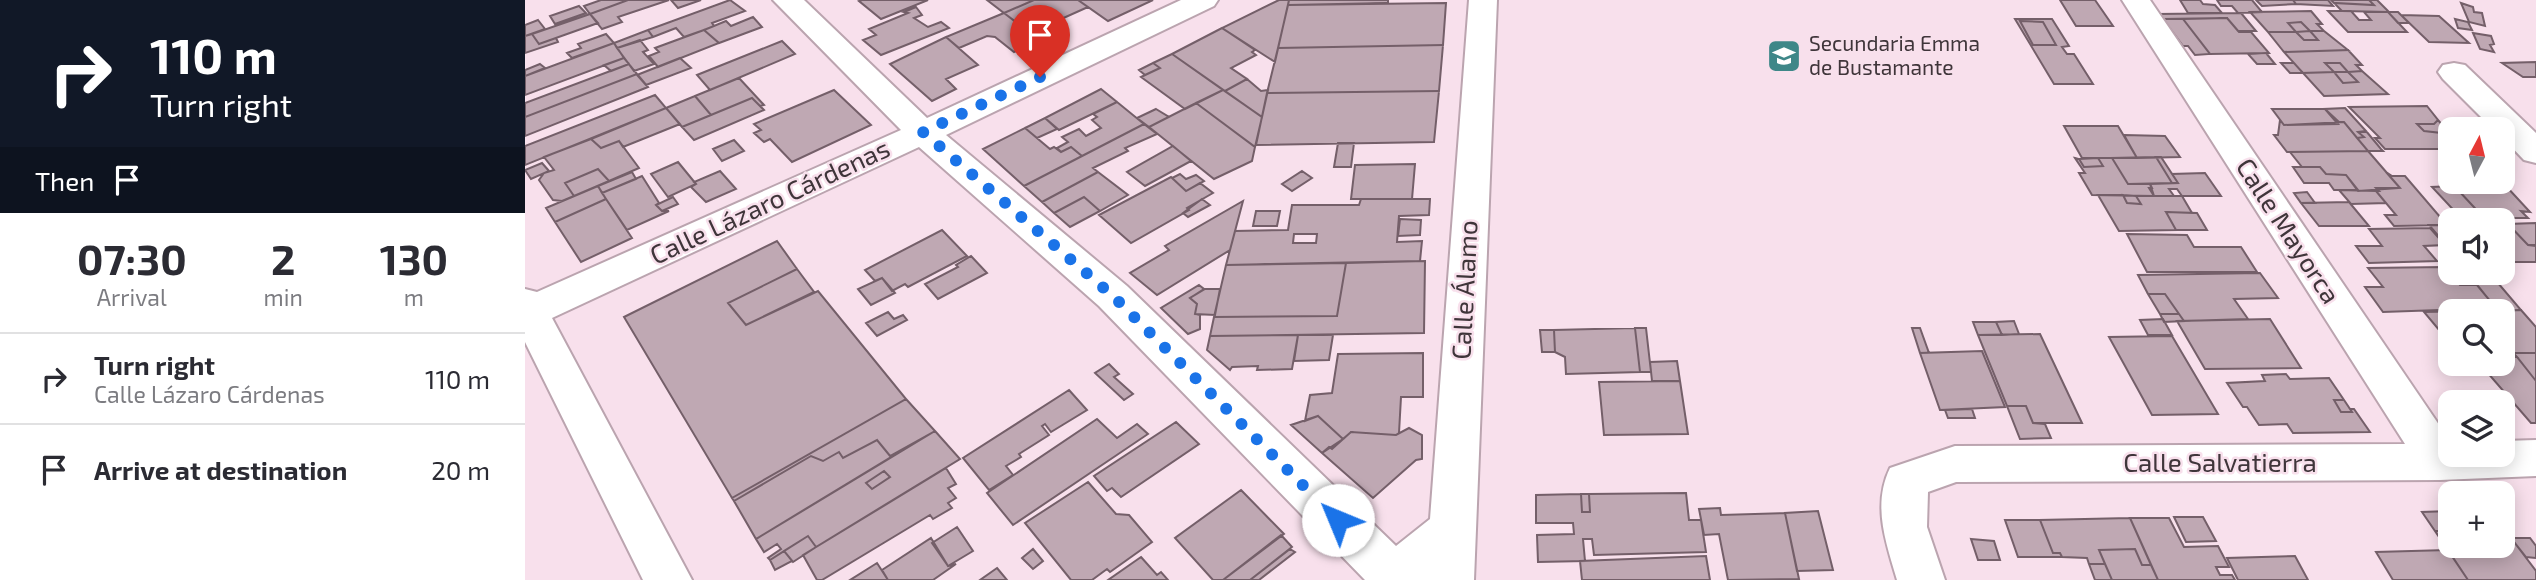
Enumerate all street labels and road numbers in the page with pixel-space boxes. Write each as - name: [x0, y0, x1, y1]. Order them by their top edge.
- street label: Calle Lázaro Cárdenas: [645, 131, 894, 270]
- street label: Calle Mayorca: [2231, 152, 2348, 309]
- street label: Calle Álamo: [1444, 220, 1483, 360]
- street label: Calle Salvatierra: [2123, 446, 2317, 477]

